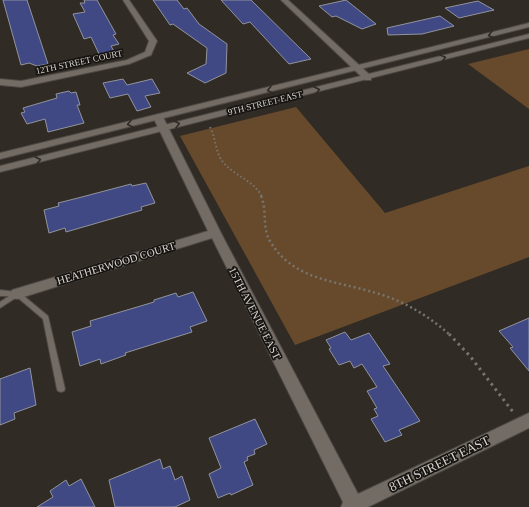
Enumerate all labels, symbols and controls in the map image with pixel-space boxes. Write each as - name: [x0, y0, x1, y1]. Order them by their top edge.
- one-way arrow: [488, 30, 494, 38]
- street label: 12TH STREET COURT: [35, 48, 124, 76]
- one-way arrow: [439, 54, 446, 63]
- one-way arrow: [267, 85, 273, 93]
- one-way arrow: [313, 86, 320, 95]
- street label: 9TH STREET EAST: [227, 89, 304, 117]
- one-way arrow: [127, 120, 133, 128]
- one-way arrow: [174, 120, 181, 129]
- one-way arrow: [35, 156, 41, 164]
- street label: HEATHERWOOD COURT: [55, 239, 177, 287]
- street label: 15TH AVENUE EAST: [227, 265, 284, 361]
- street label: 8TH STREET EAST: [386, 433, 492, 494]

